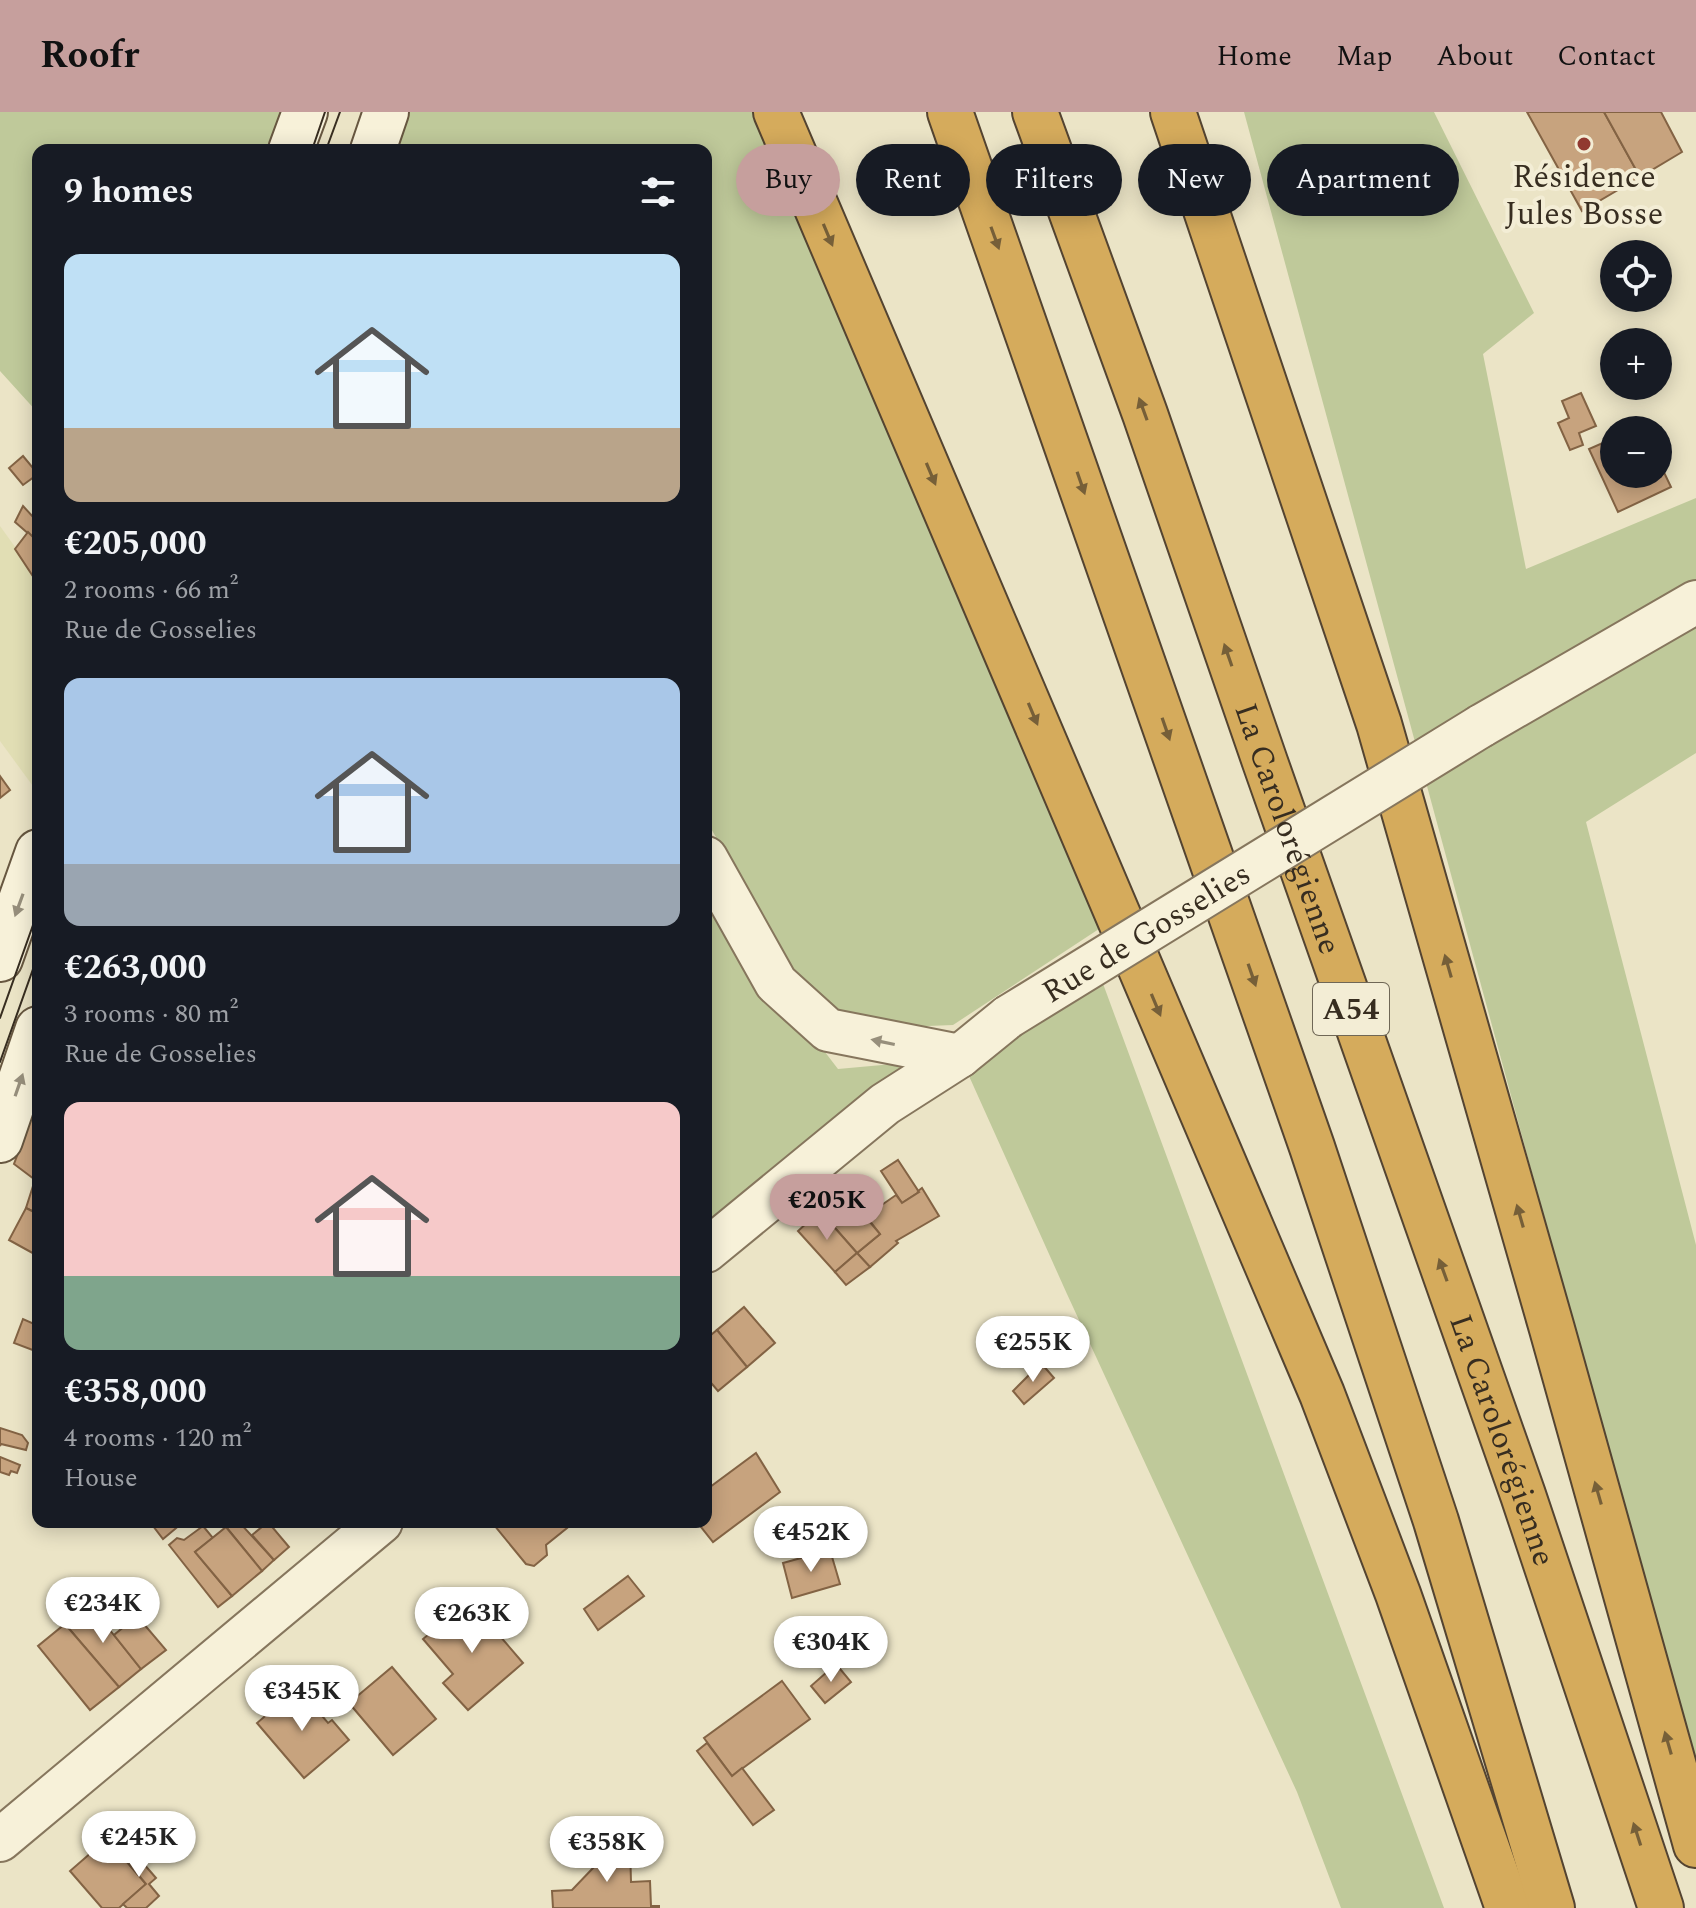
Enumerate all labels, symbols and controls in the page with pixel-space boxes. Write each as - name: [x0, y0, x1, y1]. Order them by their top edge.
- text: Roofr: [40, 27, 140, 85]
- text: Home: [1216, 35, 1292, 78]
- text: Map: [1336, 35, 1392, 78]
- text: About: [1436, 35, 1513, 78]
- text: Contact: [1557, 35, 1656, 78]
- marker: Résidence Jules Bosse: [1575, 135, 1593, 153]
- chip: Buy: [736, 144, 840, 216]
- chip: Rent: [856, 144, 970, 216]
- chip: Filters: [986, 144, 1122, 216]
- chip: New: [1138, 144, 1251, 216]
- chip: Apartment: [1267, 144, 1459, 216]
- place label: Résidence Jules Bosse: [1505, 153, 1663, 239]
- text: 9 homes: [64, 166, 194, 218]
- icon: filters: [636, 170, 680, 214]
- one-way arrow: [822, 224, 835, 247]
- one-way arrow: [989, 226, 1001, 250]
- map controls: [1600, 240, 1672, 488]
- button: locate: [1600, 240, 1672, 312]
- icon: home: [300, 306, 444, 450]
- button: +: [1600, 328, 1672, 400]
- one-way arrow: [1136, 397, 1149, 421]
- button: −: [1600, 416, 1672, 488]
- one-way arrow: [925, 462, 938, 486]
- one-way arrow: [1076, 472, 1088, 496]
- text: €205,000: [64, 518, 207, 570]
- text: 2 rooms · 66 m²: [64, 570, 238, 610]
- text: Rue de Gosselies: [64, 610, 257, 650]
- one-way arrow: [1221, 642, 1233, 666]
- street label: La Carolorégienne: [1220, 697, 1354, 961]
- one-way arrow: [1027, 702, 1040, 726]
- one-way arrow: [1161, 717, 1173, 741]
- icon: home: [300, 730, 444, 874]
- street label: Rue de Gosselies: [1033, 850, 1261, 1016]
- one-way arrow: [12, 894, 25, 918]
- text: €263,000: [64, 942, 207, 994]
- one-way arrow: [1441, 953, 1454, 977]
- one-way arrow: [1246, 963, 1258, 987]
- road number: A54: [1313, 983, 1389, 1035]
- one-way arrow: [1149, 993, 1162, 1017]
- text: 3 rooms · 80 m²: [64, 994, 238, 1034]
- text: Rue de Gosselies: [64, 1034, 257, 1074]
- one-way arrow: [871, 1035, 896, 1047]
- one-way arrow: [13, 1072, 26, 1096]
- icon: home: [300, 1154, 444, 1298]
- pin: €205K: [771, 1174, 883, 1242]
- text: €205K: [788, 1180, 866, 1220]
- one-way arrow: [1513, 1203, 1526, 1227]
- one-way arrow: [1436, 1258, 1449, 1282]
- street label: La Carolorégienne: [1435, 1308, 1568, 1573]
- pin: €255K: [977, 1316, 1089, 1384]
- text: €255K: [994, 1322, 1072, 1362]
- text: €358,000: [64, 1366, 207, 1418]
- text: 4 rooms · 120 m²: [64, 1418, 251, 1458]
- text: House: [64, 1458, 138, 1498]
- one-way arrow: [1591, 1480, 1604, 1504]
- pin: €452K: [755, 1506, 867, 1574]
- text: €452K: [772, 1512, 850, 1552]
- pin: €234K: [47, 1577, 159, 1645]
- text: €234K: [64, 1583, 142, 1623]
- pin: €263K: [416, 1587, 528, 1655]
- text: €263K: [433, 1593, 511, 1633]
- pin: €304K: [775, 1616, 887, 1684]
- text: €304K: [792, 1622, 870, 1662]
- pin: €345K: [246, 1665, 358, 1733]
- text: €345K: [263, 1671, 341, 1711]
- one-way arrow: [1661, 1731, 1673, 1756]
- pin: €245K: [83, 1811, 195, 1879]
- pin: €358K: [551, 1816, 663, 1884]
- text: €245K: [100, 1817, 178, 1857]
- one-way arrow: [1630, 1821, 1642, 1845]
- text: €358K: [568, 1822, 646, 1862]

